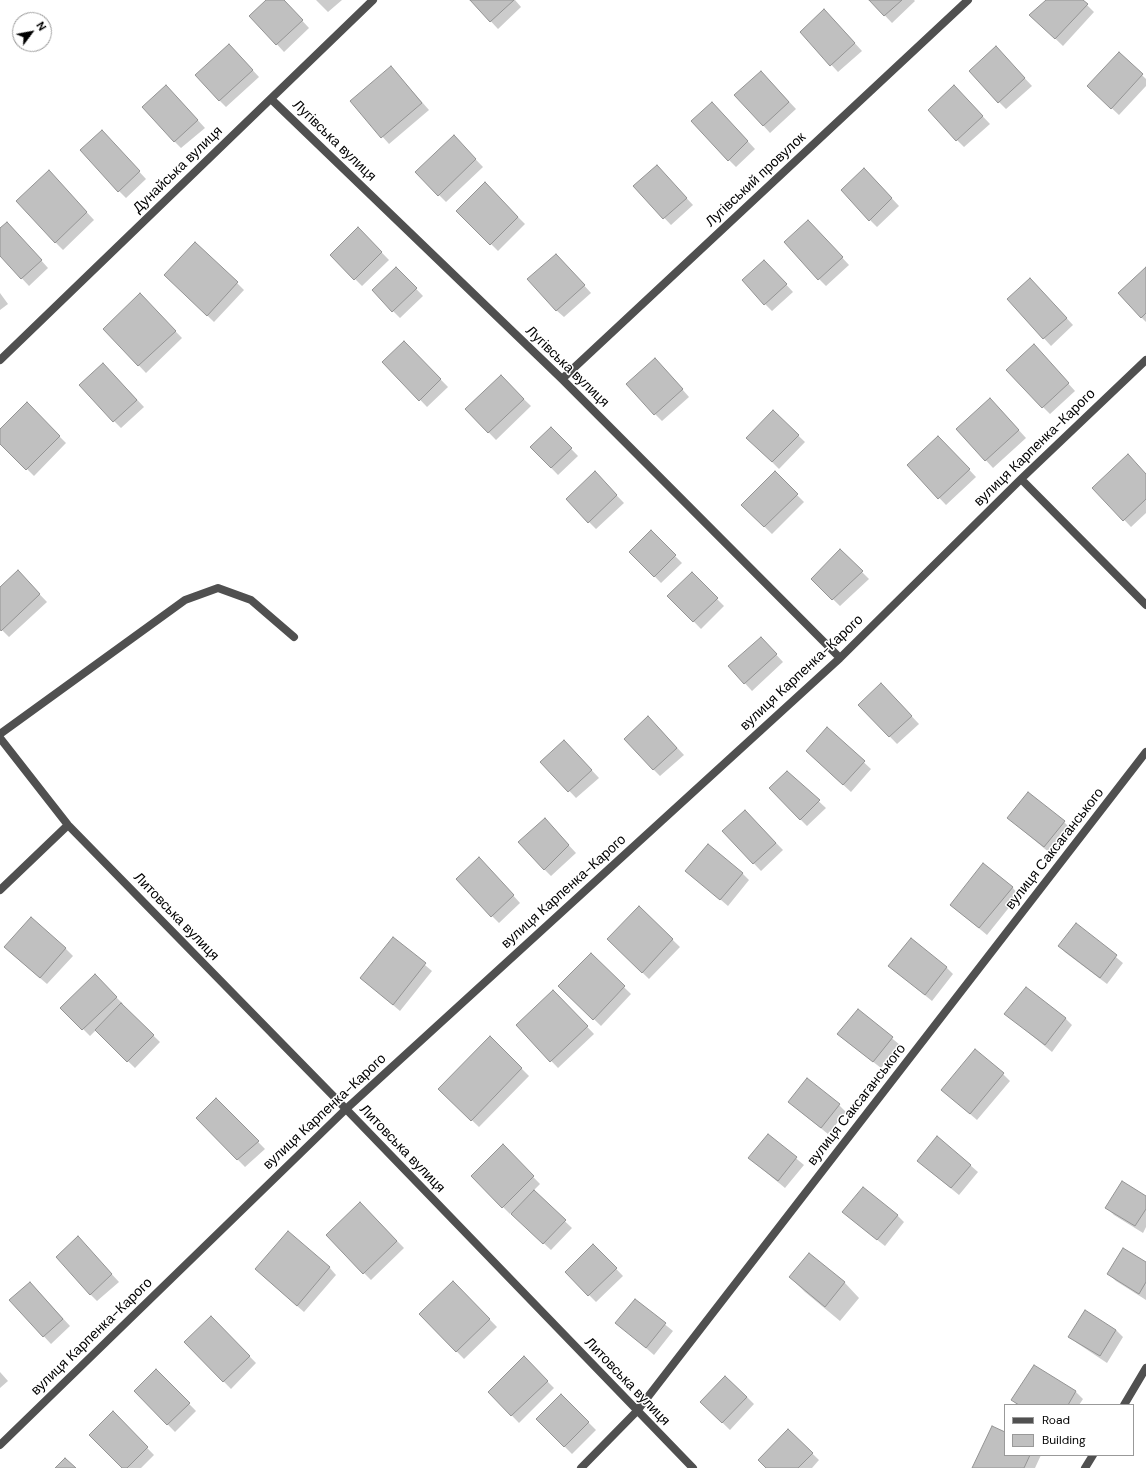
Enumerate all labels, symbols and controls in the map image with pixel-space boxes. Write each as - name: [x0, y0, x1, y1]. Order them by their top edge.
- north arrow: [12, 12, 52, 52]
- text: N: [33, 19, 49, 33]
- street label: Лугівська вулиця: [289, 97, 379, 185]
- street label: Дунайська вулиця: [130, 123, 226, 217]
- street label: Лугівський провулок: [702, 129, 810, 231]
- street label: Лугівська вулиця: [522, 323, 612, 411]
- street label: вулиця Карпенка-Карого: [971, 386, 1099, 510]
- street label: вулиця Карпенка-Карого: [737, 612, 867, 734]
- street label: вулиця Саксаганського: [1002, 785, 1108, 913]
- street label: вулиця Карпенка-Карого: [498, 832, 630, 952]
- street label: Литовська вулиця: [130, 869, 222, 965]
- street label: вулиця Саксаганського: [804, 1041, 910, 1169]
- street label: вулиця Карпенка-Карого: [260, 1051, 390, 1173]
- street label: Литовська вулиця: [356, 1101, 448, 1197]
- street label: вулиця Карпенка-Карого: [28, 1275, 156, 1399]
- street label: Литовська вулиця: [581, 1334, 673, 1430]
- legend: [1004, 1404, 1134, 1456]
- text: Road: [1042, 1412, 1070, 1428]
- text: Building: [1042, 1432, 1086, 1448]

